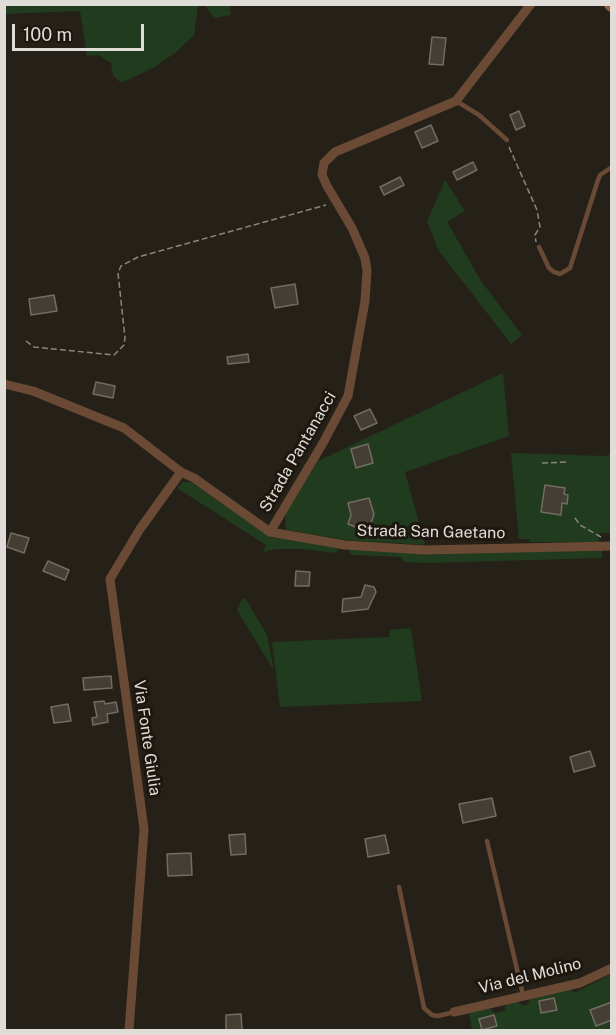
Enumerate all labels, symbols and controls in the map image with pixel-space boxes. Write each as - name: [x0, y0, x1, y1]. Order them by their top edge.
- scale bar: [15, 12, 147, 50]
- text: 100 m: [23, 24, 72, 45]
- street label: Strada Pantanacci: [256, 388, 340, 516]
- street label: Strada San Gaetano: [356, 521, 506, 543]
- street label: Via Fonte Giulia: [129, 679, 165, 797]
- street label: Via del Molino: [477, 954, 583, 998]

